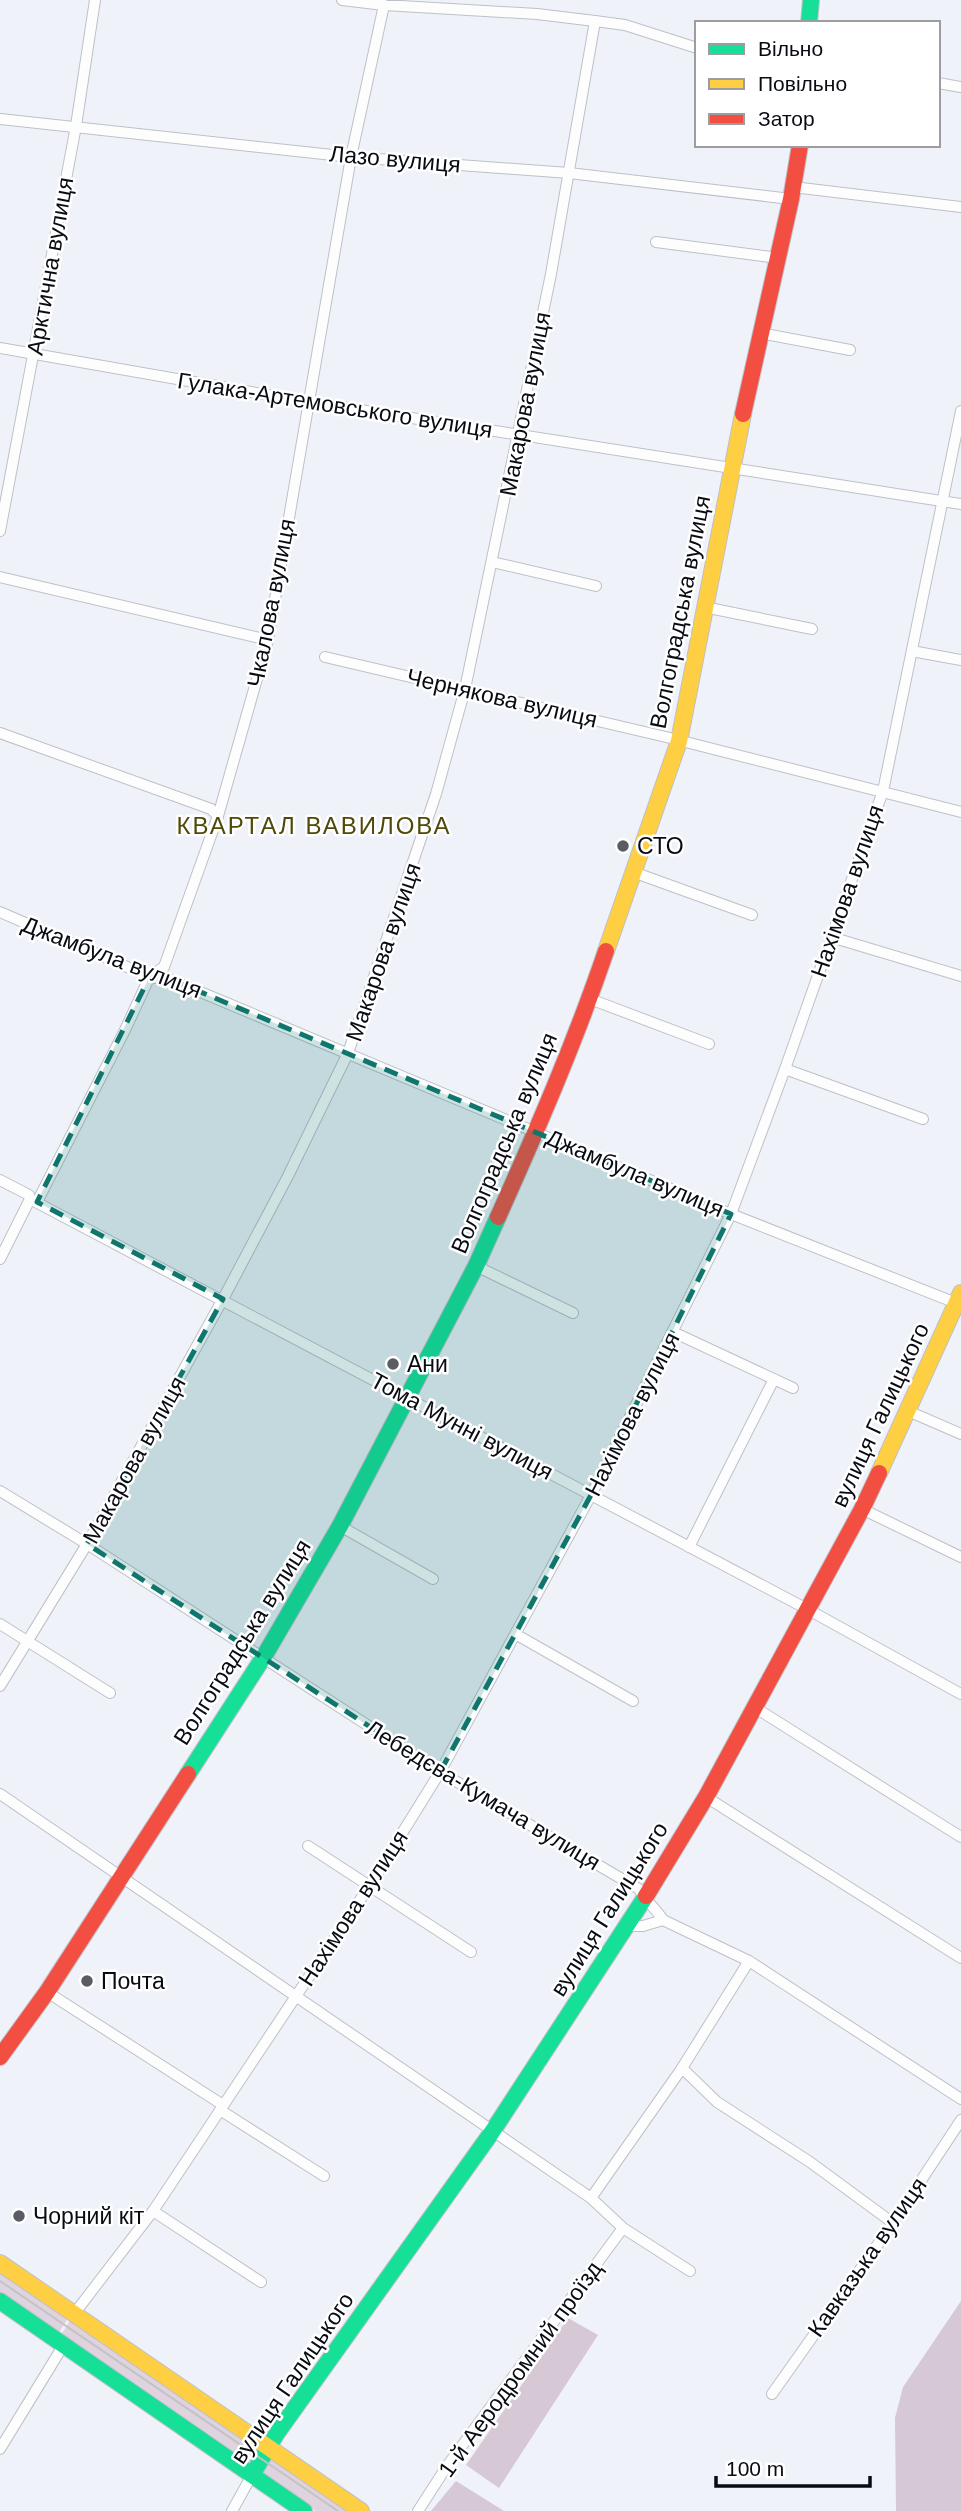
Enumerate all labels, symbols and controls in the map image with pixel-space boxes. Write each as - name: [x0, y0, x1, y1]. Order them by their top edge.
- legend: [695, 21, 940, 147]
- text: Вільно: [758, 37, 823, 60]
- text: Повільно: [758, 72, 847, 95]
- text: Затор: [758, 107, 815, 130]
- street label: Лазо вулиця: [328, 140, 462, 178]
- street label: Арктична вулиця: [22, 175, 78, 357]
- street label: Макарова вулиця: [494, 310, 556, 498]
- street label: Гулака-Артемовського вулиця: [176, 367, 494, 443]
- street label: Волгоградська вулиця: [645, 493, 715, 731]
- street label: Чкалова вулиця: [242, 517, 300, 689]
- street label: Чернякова вулиця: [404, 663, 600, 733]
- street label: Нахімова вулиця: [805, 801, 889, 981]
- district label: КВАРТАЛ ВАВИЛОВА: [176, 812, 452, 839]
- place label: СТО: [637, 833, 684, 859]
- marker: СТО: [615, 838, 631, 854]
- street label: Макарова вулиця: [340, 859, 426, 1045]
- street label: Джамбула вулиця: [19, 911, 205, 1003]
- street label: Волгоградська вулиця: [446, 1029, 562, 1257]
- street label: Джамбула вулиця: [542, 1124, 728, 1222]
- street label: вулиця Галицького: [826, 1319, 934, 1511]
- street label: Нахімова вулиця: [579, 1328, 685, 1500]
- place label: Ани: [407, 1351, 448, 1377]
- marker: Ани: [385, 1356, 401, 1372]
- street label: Тома Мунні вулиця: [367, 1367, 557, 1485]
- street label: Макарова вулиця: [77, 1372, 191, 1548]
- street label: Волгоградська вулиця: [168, 1535, 316, 1749]
- street label: Лебедєва-Кумача вулиця: [361, 1715, 605, 1875]
- street label: вулиця Галицького: [545, 1817, 673, 2001]
- street label: Нахімова вулиця: [293, 1825, 413, 1991]
- place label: Почта: [101, 1968, 165, 1994]
- marker: Почта: [79, 1973, 95, 1989]
- street label: Кавказька вулиця: [802, 2172, 932, 2342]
- place label: Чорний кіт: [33, 2203, 145, 2229]
- marker: Чорний кіт: [11, 2208, 27, 2224]
- street label: 1-й Аеродромний проїзд: [433, 2256, 607, 2482]
- street label: вулиця Галицького: [225, 2288, 359, 2468]
- scale bar: [716, 2444, 870, 2488]
- text: 100 m: [726, 2457, 784, 2480]

